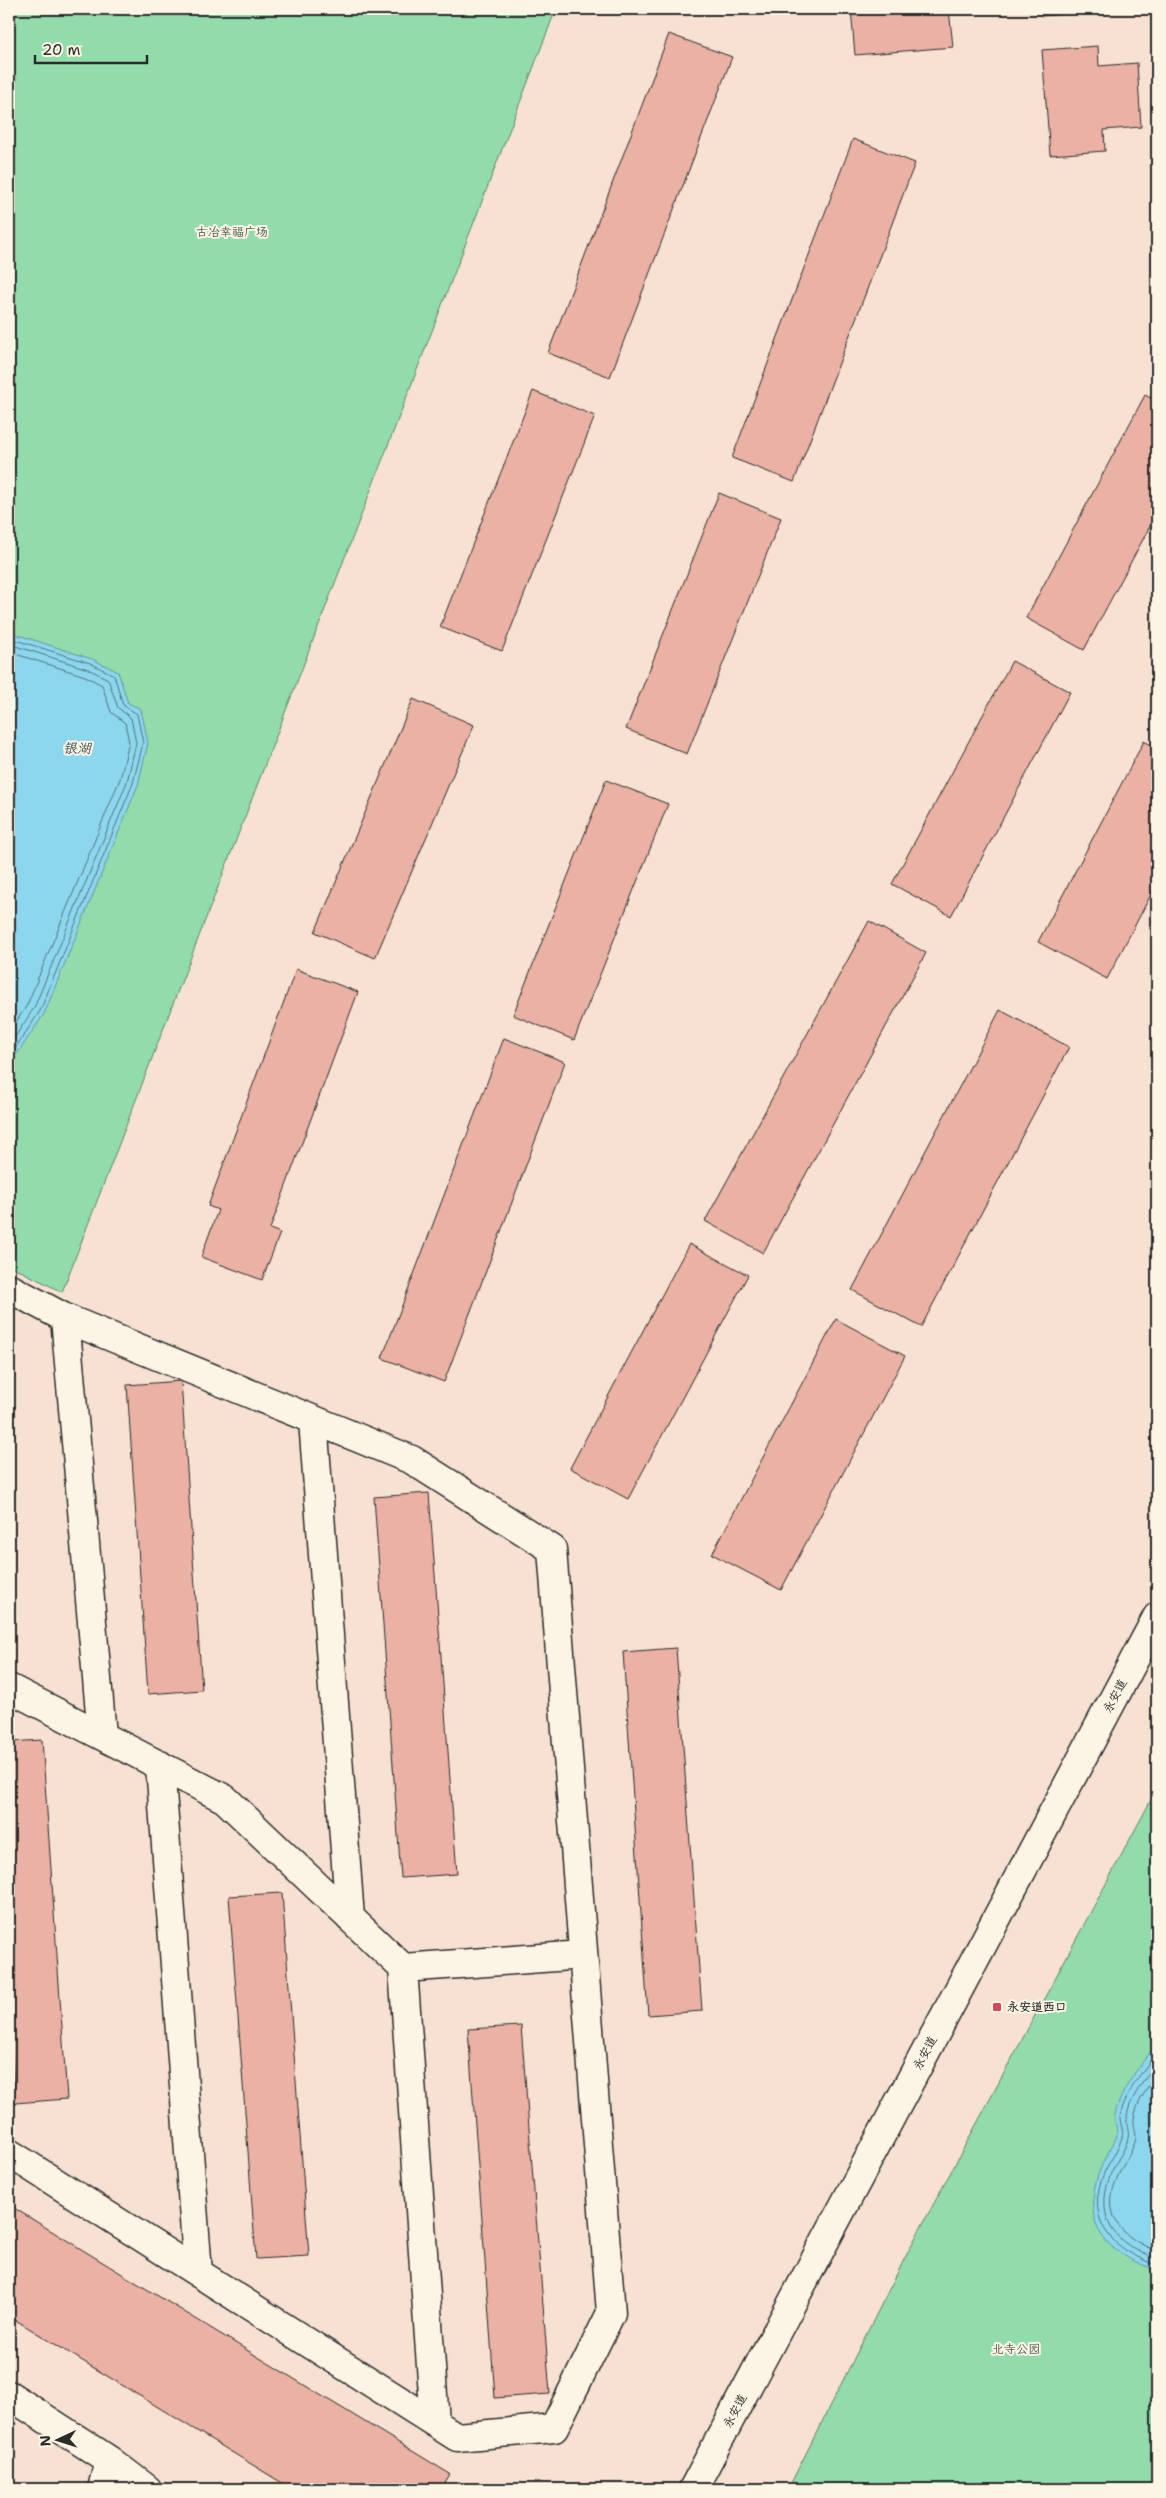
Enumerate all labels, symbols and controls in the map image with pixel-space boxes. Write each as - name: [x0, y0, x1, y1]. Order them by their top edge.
- scale bar: [35, 32, 148, 64]
- text: 20 m: [42, 40, 81, 60]
- park label: 古冶幸福广场: [196, 224, 268, 240]
- water label: 银湖: [63, 739, 93, 757]
- street label: 永安道: [1099, 1676, 1131, 1716]
- place label: 永安道西口: [1007, 1999, 1067, 2015]
- marker: 永安道西口: [991, 2001, 1003, 2013]
- street label: 永安道: [909, 2033, 941, 2073]
- park label: 北寺公园: [992, 2341, 1040, 2357]
- street label: 永安道: [719, 2391, 751, 2431]
- north arrow: [32, 2416, 82, 2466]
- text: N: [36, 2435, 54, 2447]

